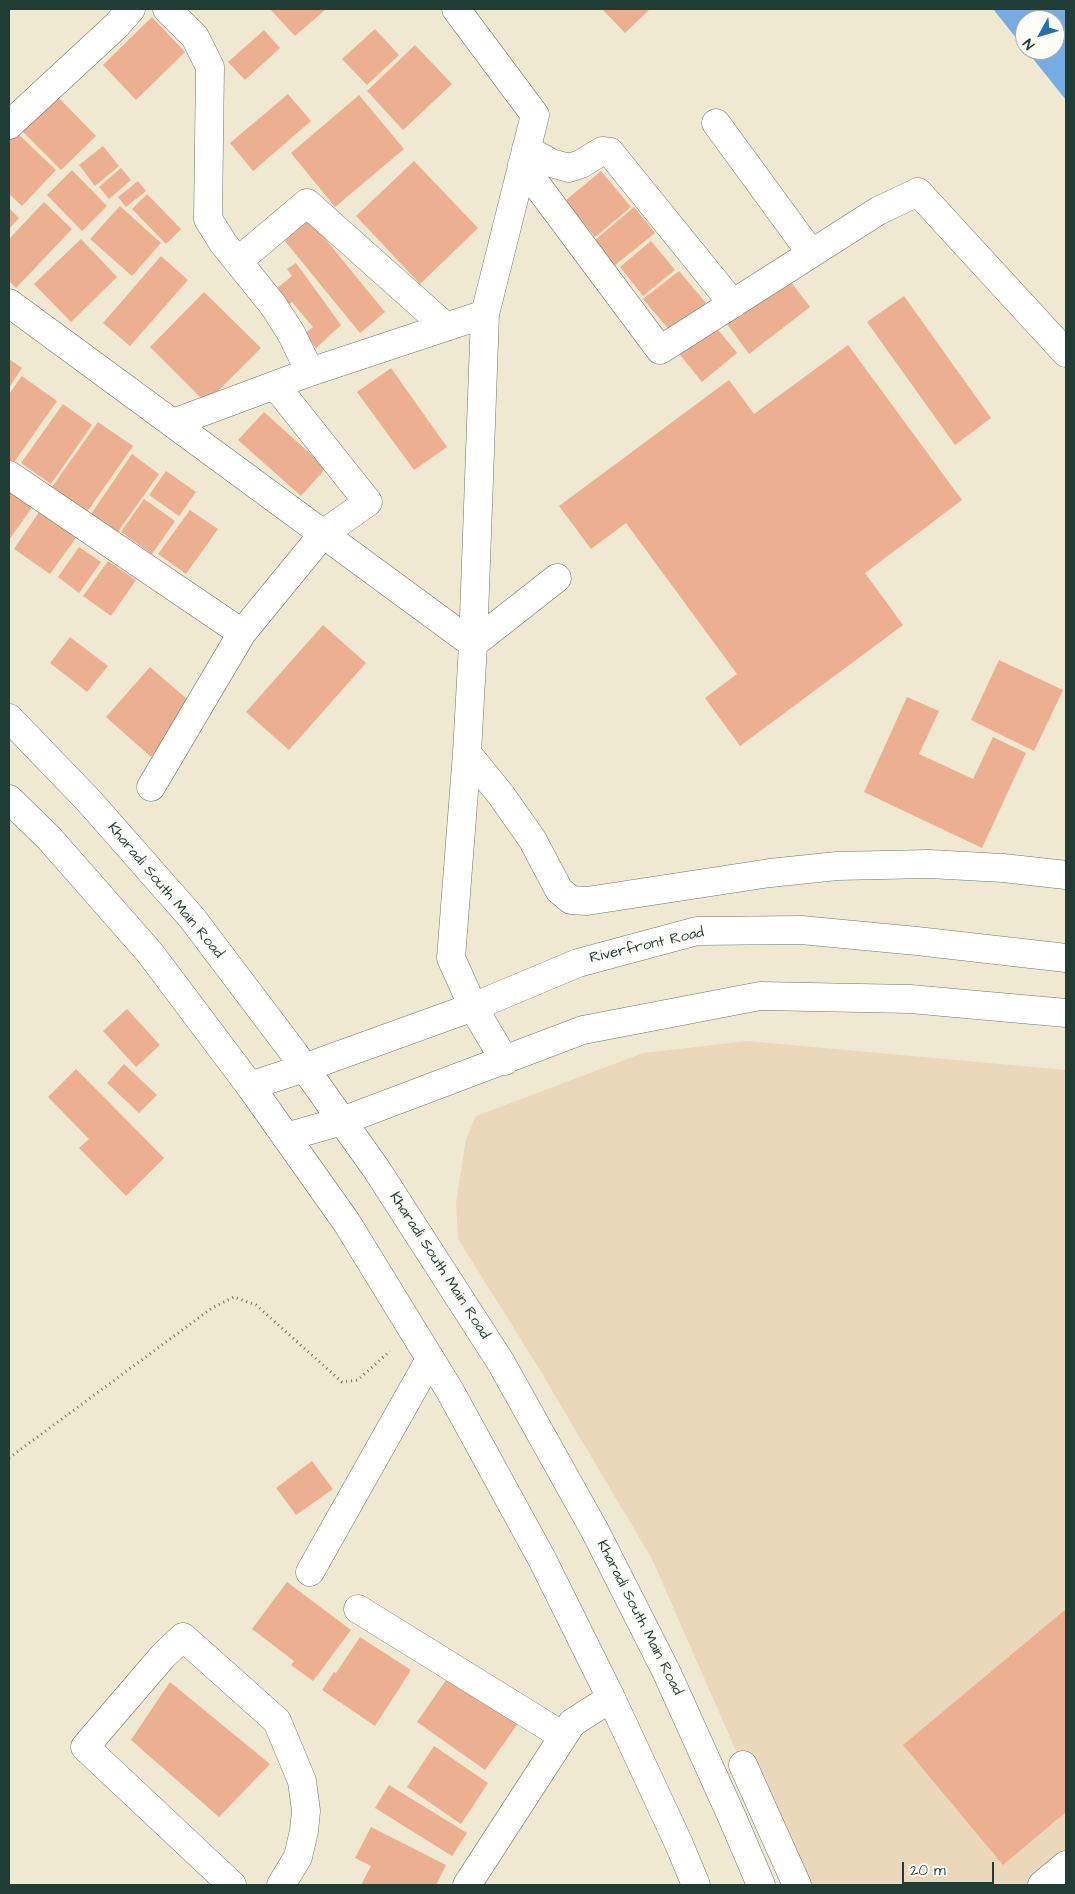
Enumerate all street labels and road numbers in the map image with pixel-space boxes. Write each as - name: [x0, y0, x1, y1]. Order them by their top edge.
- street label: Kharadi South Main Road: [103, 820, 227, 962]
- street label: Riverfront Road: [588, 924, 706, 968]
- street label: Kharadi South Main Road: [385, 1189, 493, 1343]
- street label: Kharadi South Main Road: [592, 1538, 686, 1698]

